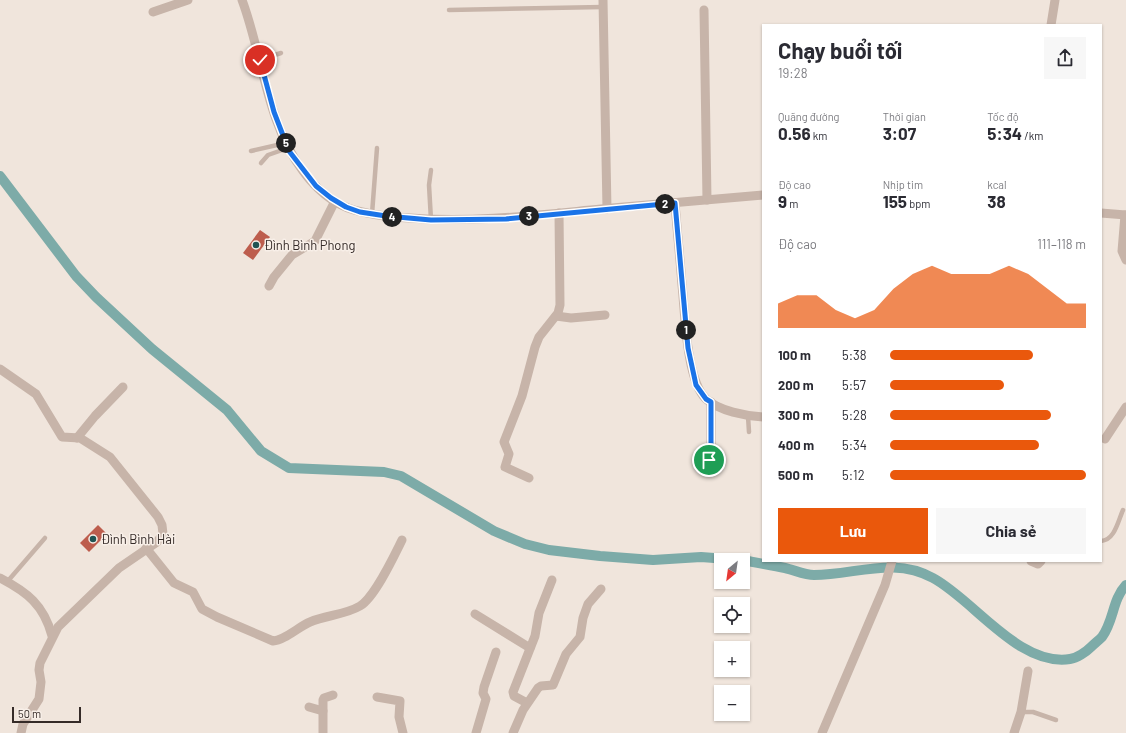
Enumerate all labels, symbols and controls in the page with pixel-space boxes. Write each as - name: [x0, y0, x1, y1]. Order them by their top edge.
- text: Chạy buổi tối: [778, 37, 902, 63]
- button: share: [1044, 37, 1086, 79]
- pin: [243, 43, 277, 77]
- icon: check: [249, 49, 271, 71]
- text: 19:28: [778, 65, 807, 81]
- text: Quãng đường: [778, 110, 840, 123]
- text: Thời gian: [883, 110, 926, 123]
- text: Tốc độ: [987, 110, 1019, 123]
- text: 0.56: [778, 123, 811, 143]
- text: 3:07: [883, 123, 916, 143]
- text: 5:34: [987, 123, 1022, 143]
- text: km: [811, 129, 827, 142]
- text: /km: [1022, 129, 1043, 142]
- pin: 5: [276, 133, 296, 153]
- text: 5: [283, 136, 289, 149]
- text: Độ cao: [778, 178, 811, 191]
- text: Nhịp tim: [883, 178, 923, 191]
- text: kcal: [987, 178, 1007, 191]
- text: 9: [778, 191, 787, 211]
- text: 155: [883, 191, 907, 211]
- text: 38: [987, 191, 1006, 211]
- pin: 2: [655, 194, 675, 214]
- text: 2: [662, 197, 668, 210]
- text: m: [787, 197, 798, 210]
- text: bpm: [907, 197, 930, 210]
- pin: 3: [519, 206, 539, 226]
- pin: 4: [382, 207, 402, 227]
- text: 3: [526, 209, 532, 222]
- text: 4: [389, 210, 395, 223]
- text: Độ cao: [778, 236, 817, 252]
- text: 111–118 m: [1037, 236, 1086, 252]
- place label: Đình Bình Phong: [264, 237, 355, 253]
- marker: Đình Bình Phong: [251, 240, 261, 250]
- pin: 1: [676, 320, 696, 340]
- text: 1: [684, 323, 688, 336]
- text: 100 m: [778, 347, 811, 363]
- text: 5:38: [842, 347, 867, 363]
- text: 200 m: [778, 377, 814, 393]
- text: 5:57: [842, 377, 866, 393]
- text: 300 m: [778, 407, 813, 423]
- text: 5:28: [842, 407, 867, 423]
- text: 400 m: [778, 437, 814, 453]
- text: 5:34: [842, 437, 867, 453]
- pin: [692, 443, 726, 477]
- icon: arrive: [698, 449, 720, 471]
- text: 500 m: [778, 467, 813, 483]
- text: 5:12: [842, 467, 865, 483]
- button: Lưu: [778, 508, 928, 554]
- button: Chia sẻ: [936, 508, 1086, 554]
- place label: Đình Bình Hài: [101, 531, 175, 547]
- marker: Đình Bình Hài: [88, 534, 98, 544]
- north arrow: [714, 553, 750, 589]
- map controls: [714, 553, 750, 721]
- button: locate: [714, 597, 750, 633]
- button: +: [714, 641, 750, 677]
- button: −: [714, 685, 750, 721]
- scale bar: [12, 705, 81, 724]
- text: 50 m: [18, 707, 41, 720]

